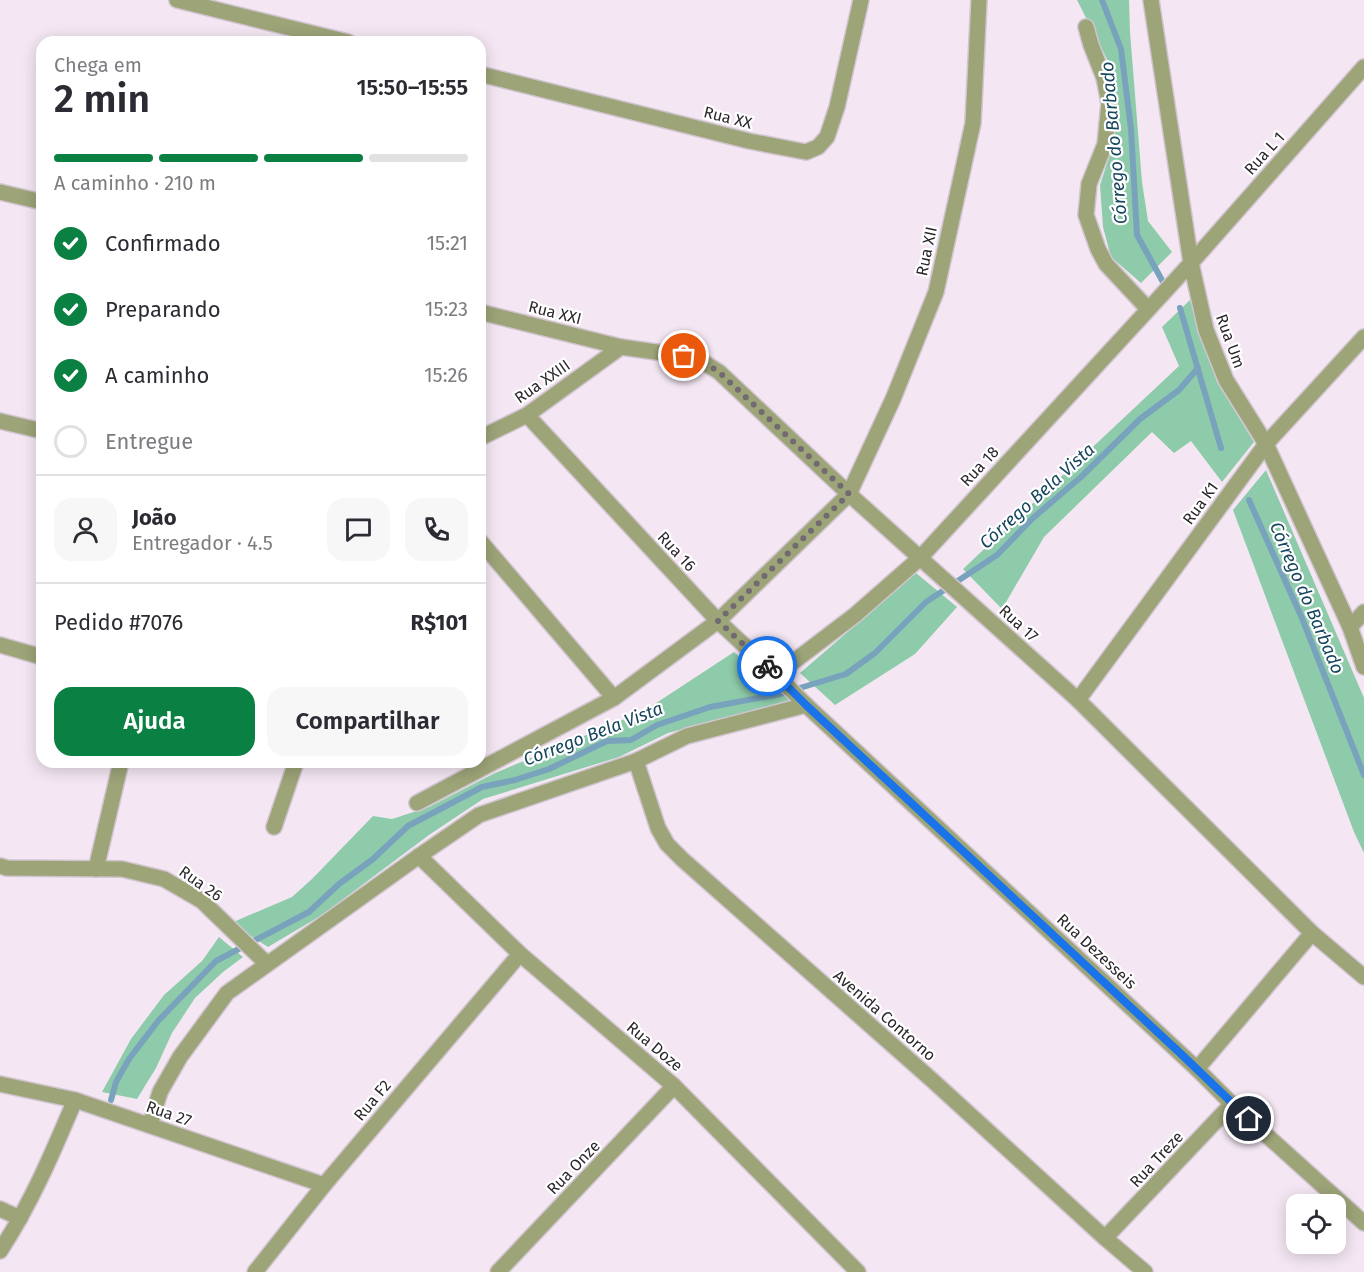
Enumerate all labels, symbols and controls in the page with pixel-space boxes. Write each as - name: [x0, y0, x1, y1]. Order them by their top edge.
- text: Chega em: [54, 53, 142, 77]
- water label: Córrego do Barbado: [1096, 61, 1132, 225]
- text: 15:50–15:55: [357, 74, 468, 101]
- text: 2 min: [54, 76, 150, 122]
- street label: Rua XX: [702, 102, 754, 133]
- street label: Rua L 1: [1240, 128, 1289, 179]
- text: A caminho · 210 m: [54, 171, 216, 195]
- street label: Rua XII: [912, 225, 941, 278]
- icon: check: [54, 227, 87, 260]
- text: Confirmado: [105, 230, 221, 257]
- text: 15:21: [426, 231, 468, 255]
- icon: check: [54, 293, 87, 326]
- text: Preparando: [105, 296, 221, 323]
- text: 15:23: [425, 297, 468, 321]
- street label: Rua XXI: [526, 297, 583, 328]
- street label: Rua Um: [1212, 311, 1249, 371]
- pin: [658, 330, 709, 381]
- icon: bag: [667, 339, 700, 372]
- street label: Rua XXIII: [511, 355, 574, 407]
- icon: check: [54, 359, 87, 392]
- text: A caminho: [105, 362, 209, 389]
- text: 15:26: [424, 363, 468, 387]
- text: Entregue: [105, 428, 193, 455]
- water label: Córrego Bela Vista: [975, 438, 1099, 554]
- street label: Rua 18: [956, 442, 1003, 490]
- street label: Rua K1: [1179, 478, 1222, 528]
- button: person: [54, 498, 117, 561]
- button: chat: [327, 498, 390, 561]
- button: phone: [405, 498, 468, 561]
- text: João: [132, 504, 177, 531]
- water label: Córrego do Barbado: [1265, 519, 1349, 677]
- street label: Rua 16: [654, 528, 700, 575]
- text: Entregador · 4.5: [132, 531, 273, 555]
- street label: Rua 17: [995, 601, 1042, 646]
- text: Pedido #7076: [54, 609, 183, 636]
- text: R$101: [411, 609, 468, 636]
- courier: [737, 636, 797, 696]
- icon: bike: [751, 650, 784, 683]
- button: Ajuda: [54, 687, 255, 756]
- button: Compartilhar: [267, 687, 468, 756]
- water label: Córrego Bela Vista: [520, 697, 666, 771]
- street label: Rua 26: [175, 862, 226, 905]
- street label: Rua Dezesseis: [1053, 910, 1140, 993]
- street label: Avenida Contorno: [830, 966, 940, 1065]
- street label: Rua Doze: [623, 1018, 686, 1075]
- street label: Rua F2: [350, 1076, 395, 1125]
- pin: [1223, 1093, 1274, 1144]
- street label: Rua 27: [144, 1097, 194, 1130]
- icon: home: [1232, 1102, 1265, 1135]
- street label: Rua Treze: [1126, 1127, 1187, 1191]
- street label: Rua Onze: [543, 1136, 604, 1198]
- map controls: [1286, 1194, 1346, 1254]
- button: locate: [1286, 1194, 1346, 1254]

